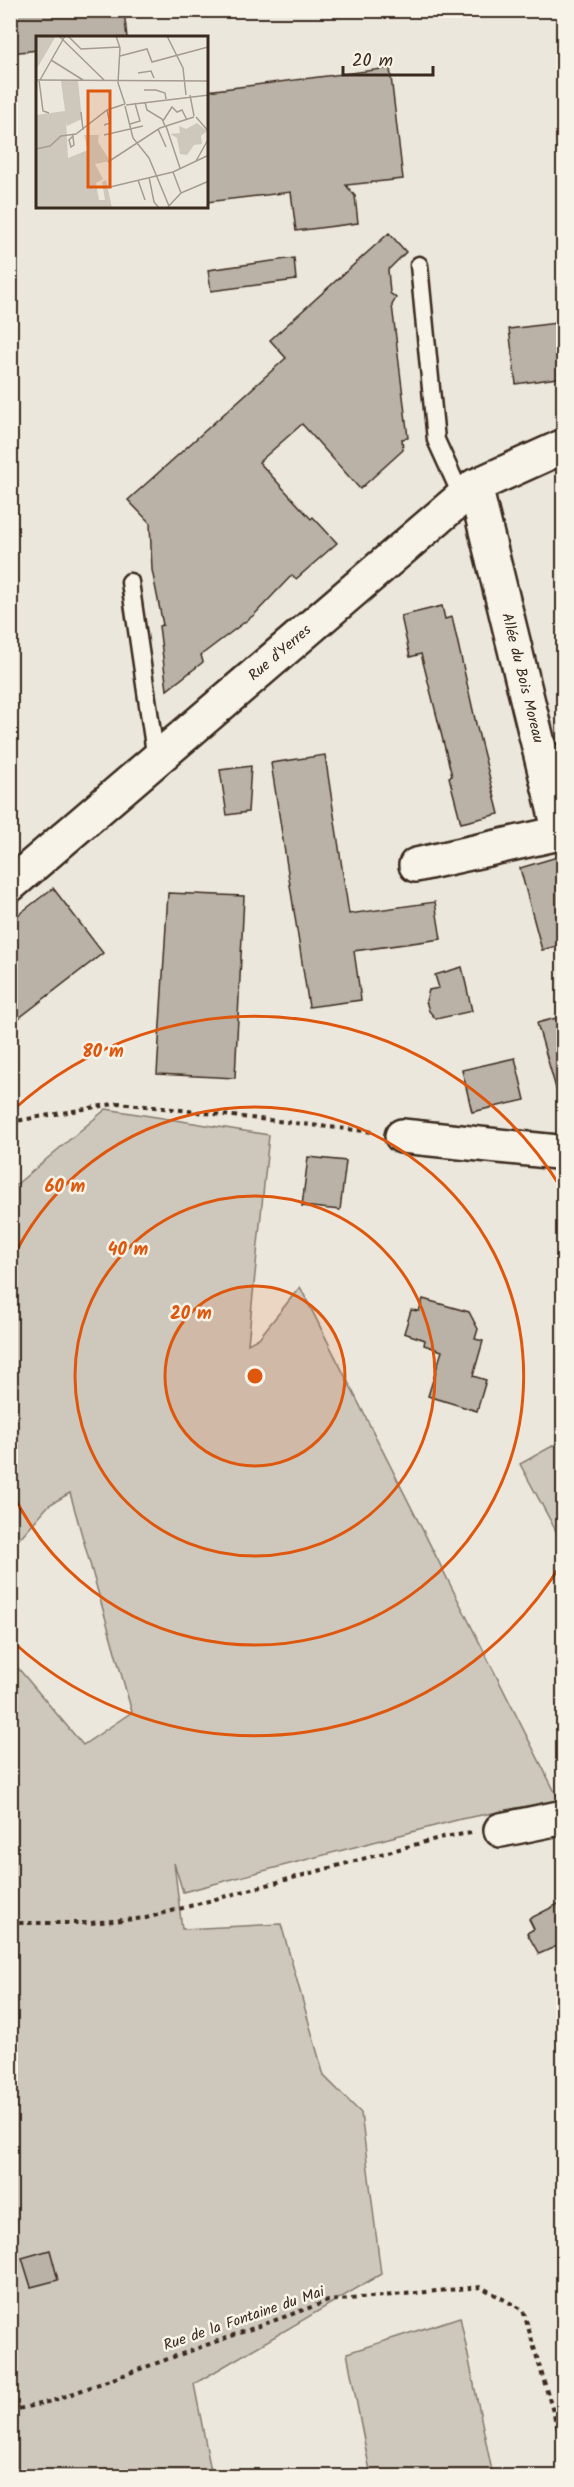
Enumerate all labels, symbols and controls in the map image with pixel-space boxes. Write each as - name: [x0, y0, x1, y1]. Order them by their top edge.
- inset map: [36, 36, 208, 208]
- scale bar: [343, 39, 433, 77]
- text: 20 m: [352, 47, 393, 76]
- street label: Allée du Bois Moreau: [494, 610, 550, 746]
- street label: Rue d'Yerres: [243, 619, 318, 687]
- text: 80 m: [82, 1038, 124, 1067]
- text: 60 m: [45, 1173, 86, 1202]
- text: 40 m: [108, 1236, 149, 1265]
- text: 20 m: [170, 1300, 212, 1329]
- centre of rings: [245, 1366, 265, 1386]
- street label: Rue de la Fontaine du Mai: [160, 2280, 329, 2358]

